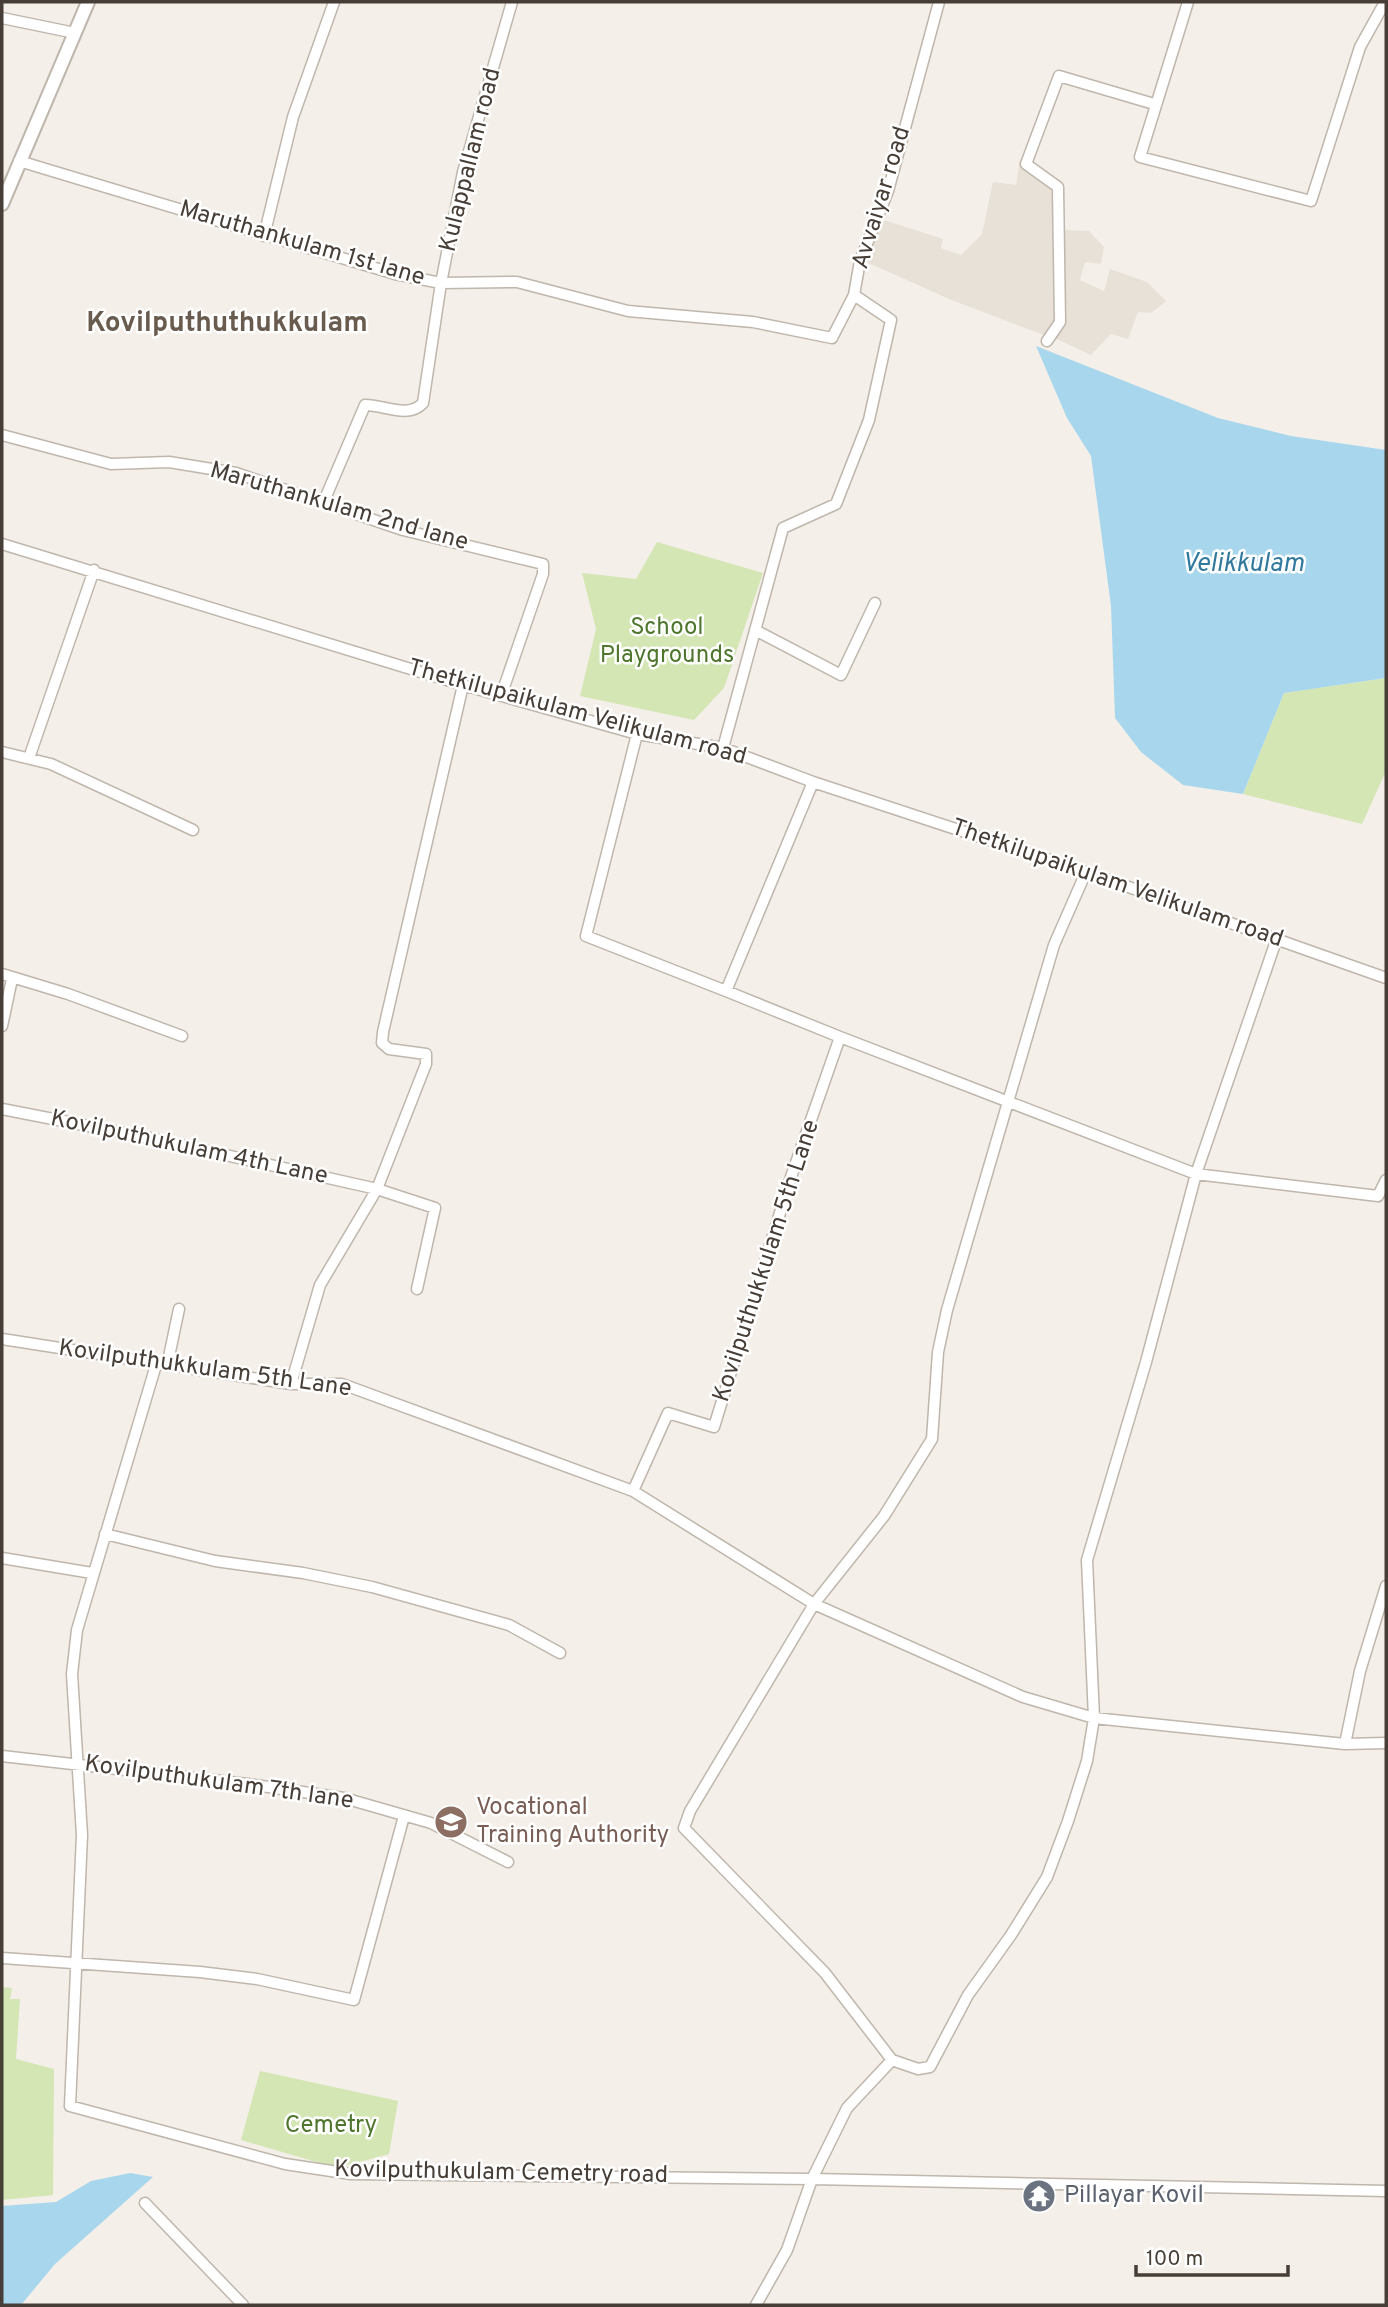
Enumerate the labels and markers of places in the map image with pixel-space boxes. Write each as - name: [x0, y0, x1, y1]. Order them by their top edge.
- place label: Vocational Training Authority: [476, 1793, 669, 1851]
- school or university icon: Vocational Training Authority: [432, 1803, 470, 1841]
- temple icon: Pillayar Kovil: [1020, 2177, 1058, 2215]
- place label: Pillayar Kovil: [1064, 2181, 1204, 2211]

